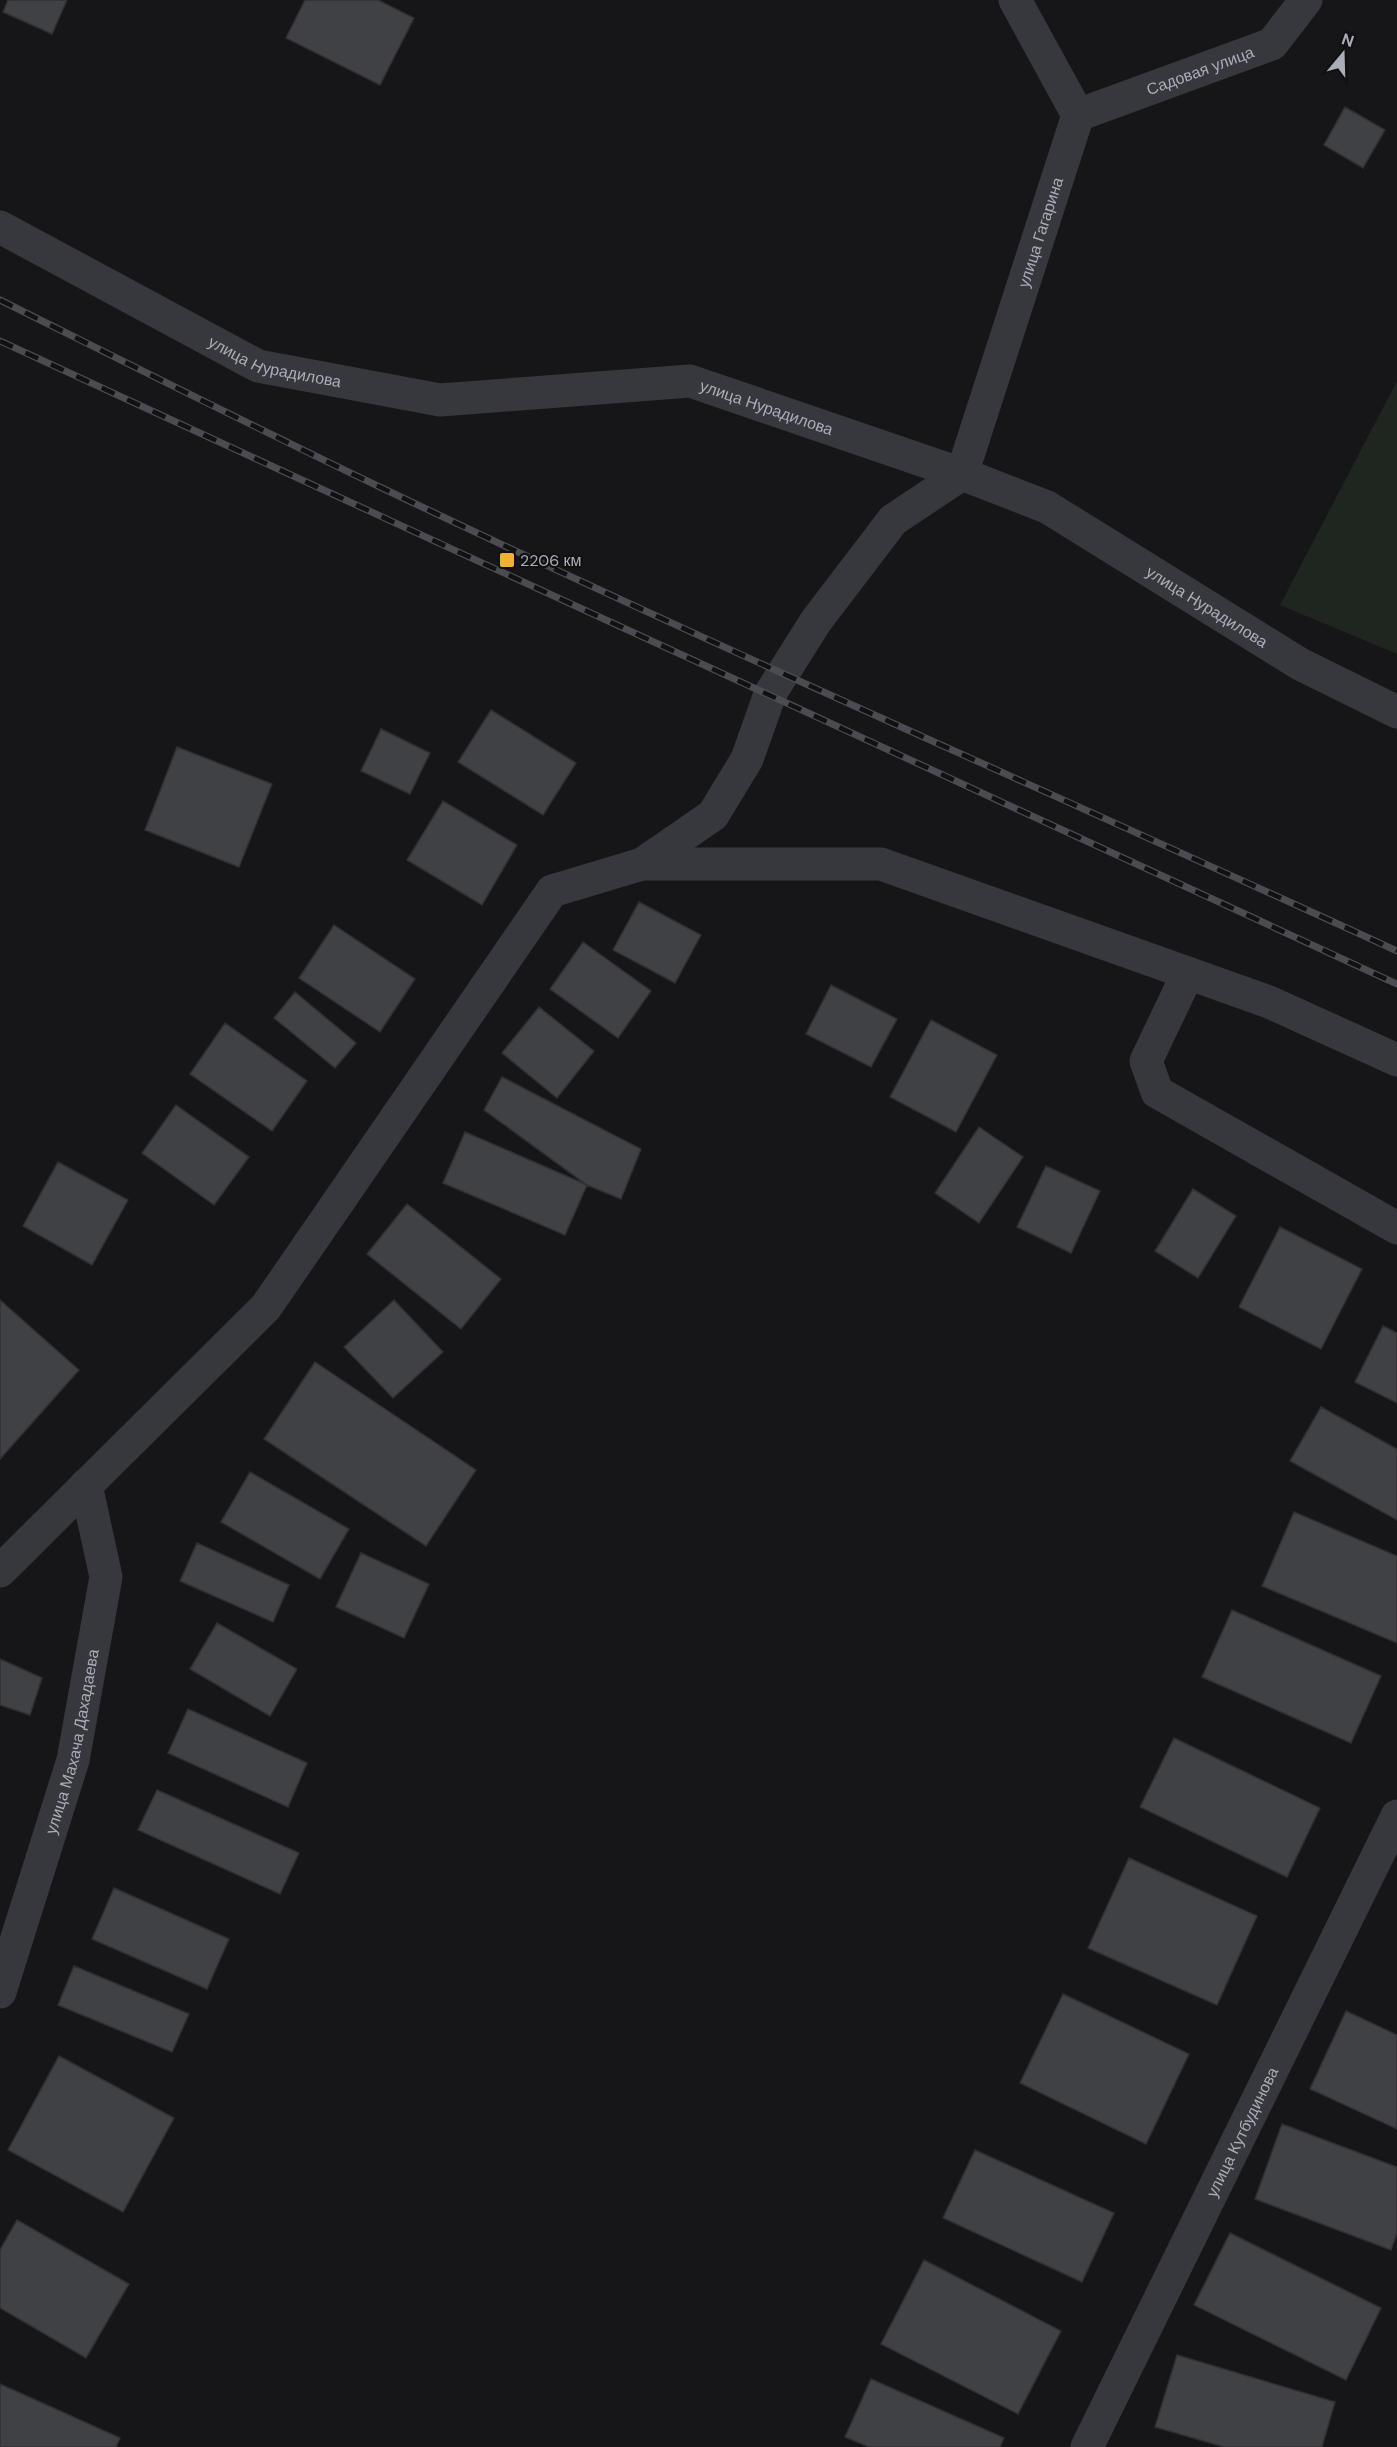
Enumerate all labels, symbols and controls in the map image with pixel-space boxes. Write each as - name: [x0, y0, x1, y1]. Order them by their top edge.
- north arrow: [1313, 24, 1373, 84]
- text: N: [1339, 28, 1357, 52]
- street label: Садовая улица: [1143, 41, 1257, 100]
- street label: улица Гагарина: [1012, 174, 1068, 290]
- street label: улица Нурадилова: [205, 331, 343, 392]
- street label: улица Нурадилова: [697, 375, 836, 440]
- place label: 2206 км: [520, 550, 582, 571]
- marker: 2206 км: [498, 551, 516, 569]
- street label: улица Нурадилова: [1142, 561, 1272, 652]
- street label: улица Махача Дахадаева: [40, 1647, 103, 1837]
- street label: улица Кутбудинова: [1201, 2063, 1283, 2201]

